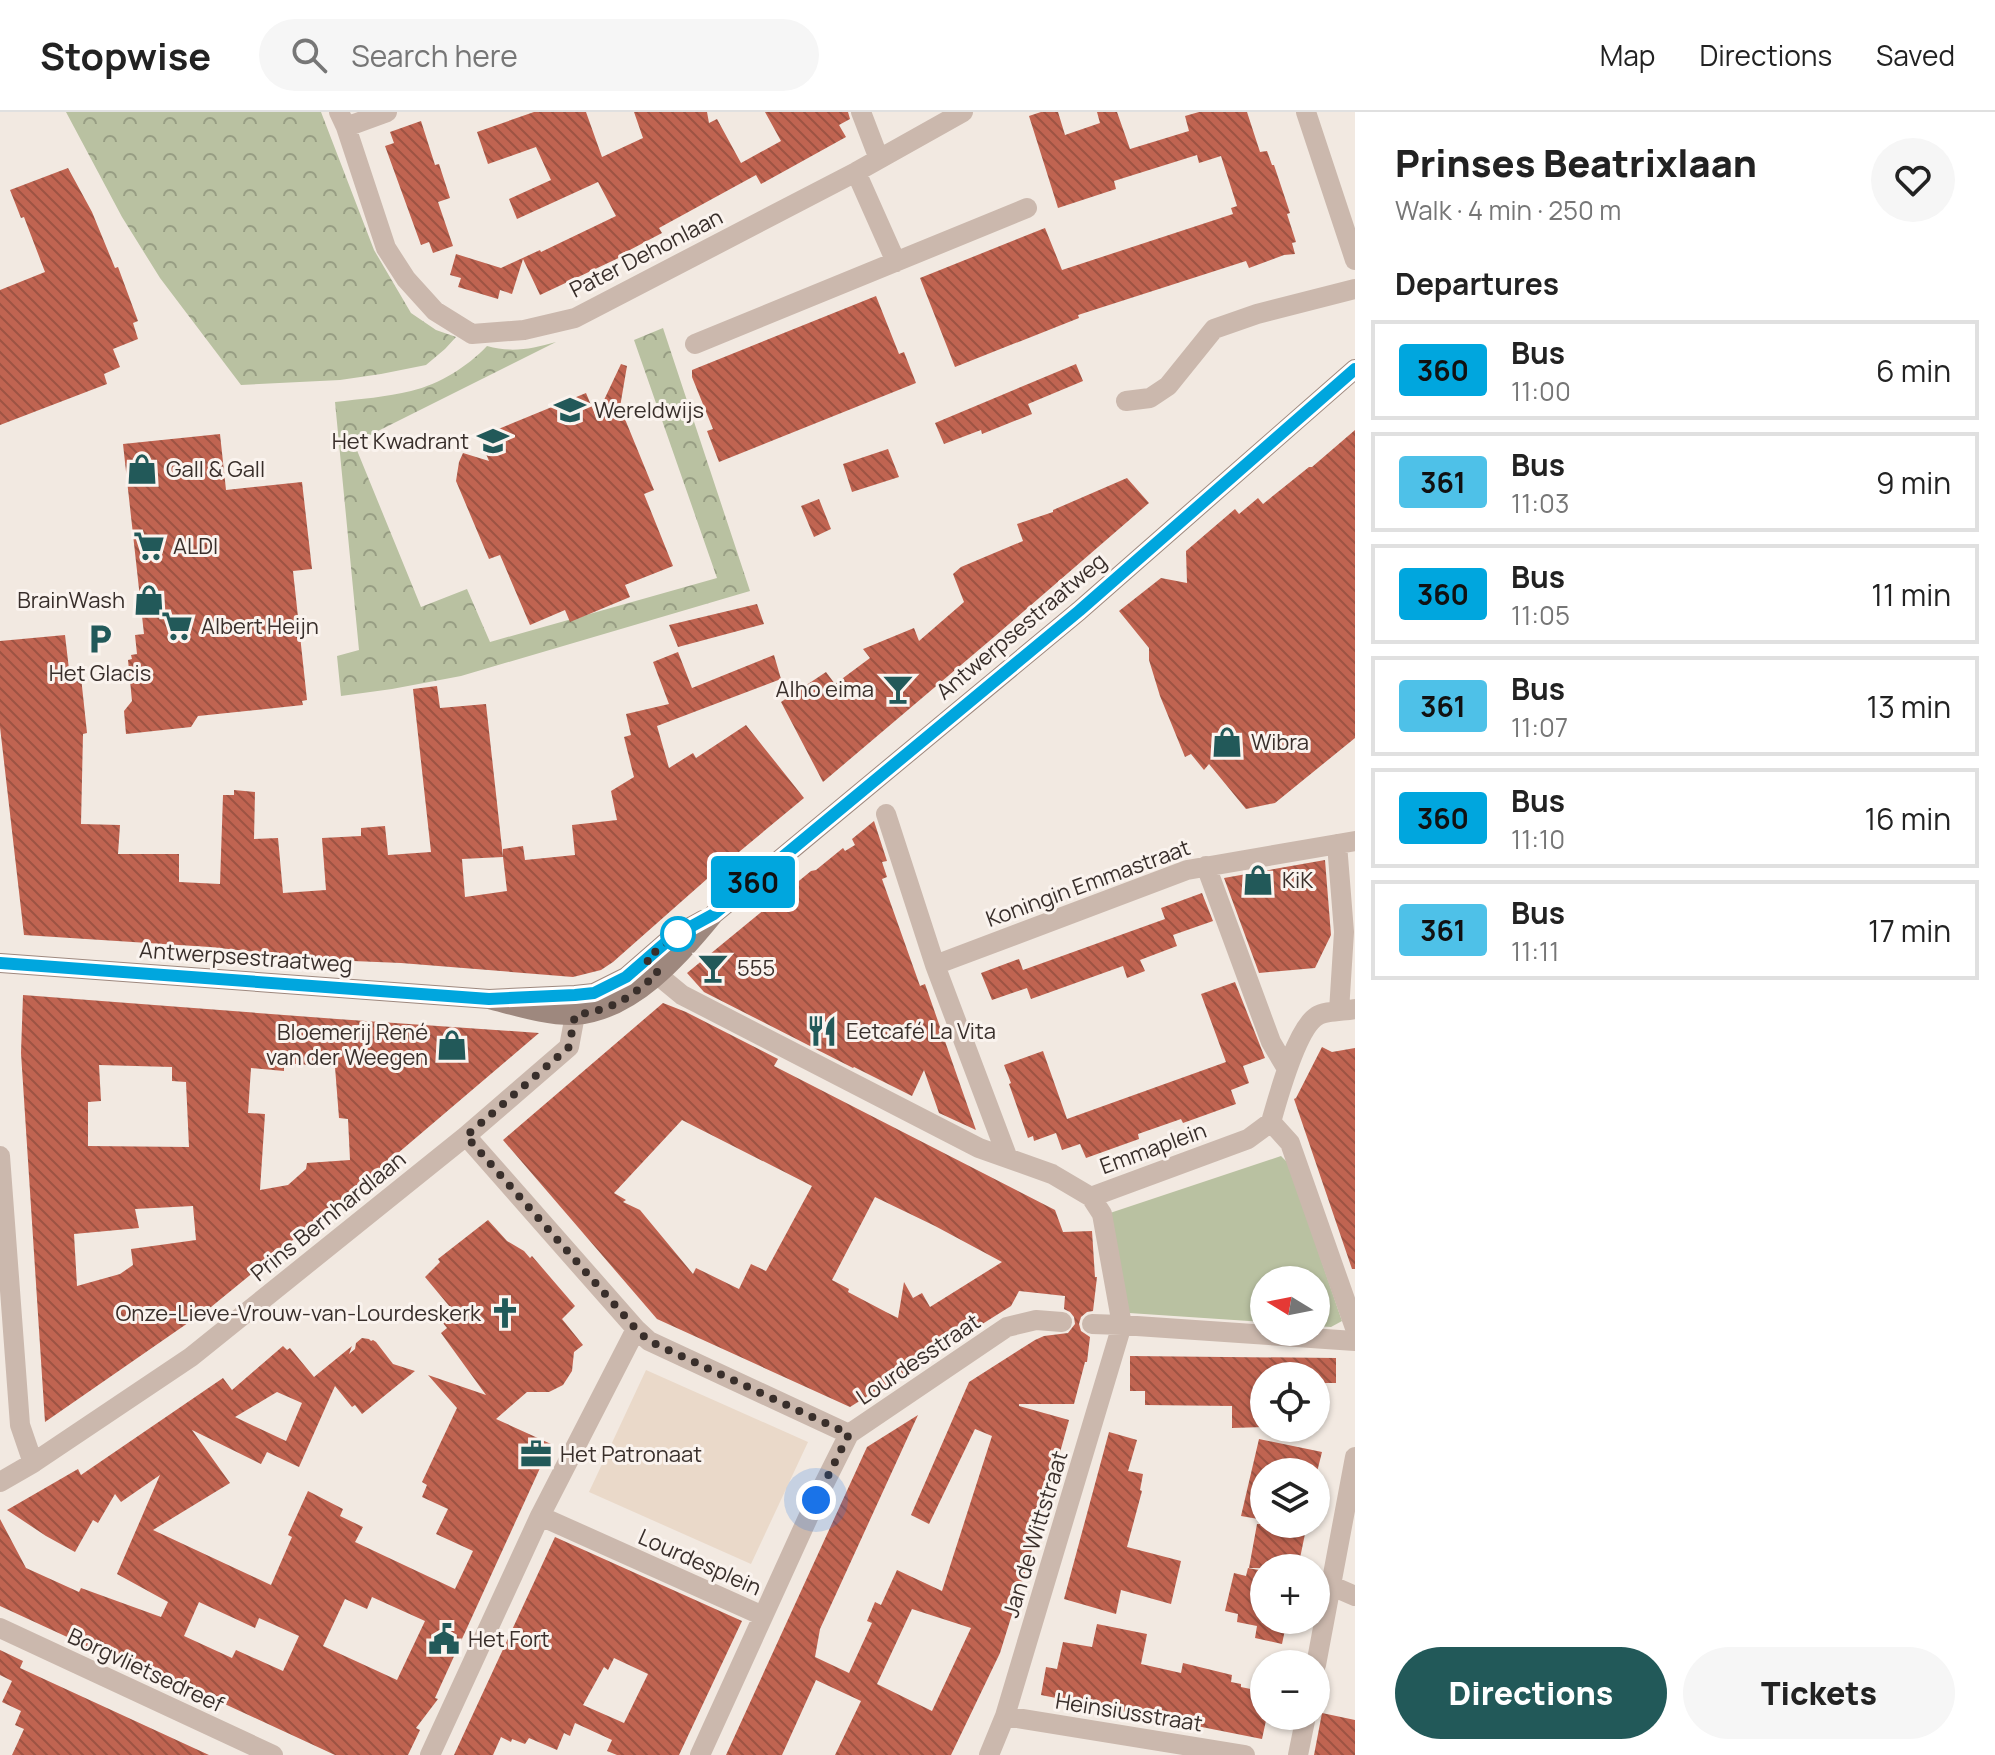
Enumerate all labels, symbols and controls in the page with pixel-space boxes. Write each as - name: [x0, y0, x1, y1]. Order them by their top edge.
- search box: [259, 19, 819, 91]
- text: Stopwise: [40, 29, 211, 81]
- icon: search: [287, 33, 331, 77]
- text: Search here: [351, 35, 518, 76]
- text: Map: [1600, 36, 1655, 74]
- text: Directions: [1699, 36, 1832, 74]
- text: Saved: [1876, 36, 1955, 74]
- text: Prinses Beatrixlaan: [1395, 136, 1757, 188]
- button: heart: [1871, 138, 1955, 222]
- text: Walk · 4 min · 250 m: [1395, 192, 1621, 228]
- street label: Pater Dehonlaan: [564, 202, 728, 304]
- text: Departures: [1395, 263, 1559, 304]
- text: Bus: [1511, 332, 1565, 373]
- text: 6 min: [1876, 350, 1951, 391]
- text: 360: [1417, 351, 1469, 389]
- text: 11:00: [1511, 373, 1571, 409]
- school or university icon: Wereldwijs: [553, 393, 587, 427]
- place label: Wereldwijs: [594, 395, 704, 425]
- school or university icon: Het Kwadrant: [476, 424, 510, 458]
- place label: Het Kwadrant: [332, 426, 469, 456]
- text: Bus: [1511, 444, 1565, 485]
- shop icon: Gall & Gall: [125, 452, 159, 486]
- place label: Gall & Gall: [166, 454, 265, 484]
- text: 9 min: [1876, 462, 1951, 503]
- text: 361: [1420, 463, 1466, 501]
- text: 11:03: [1511, 485, 1569, 521]
- supermarket icon: ALDI: [132, 529, 166, 563]
- place label: ALDI: [173, 531, 218, 561]
- street label: Antwerpsestraatweg: [929, 546, 1113, 706]
- text: Bus: [1511, 556, 1565, 597]
- text: 11 min: [1871, 574, 1951, 615]
- text: 360: [1417, 575, 1469, 613]
- shop icon: BrainWash: [132, 583, 166, 617]
- place label: BrainWash: [17, 585, 125, 615]
- text: 11:05: [1511, 597, 1570, 633]
- supermarket icon: Albert Heijn: [160, 609, 194, 643]
- place label: Albert Heijn: [201, 611, 319, 641]
- parking icon: Het Glacis: [83, 622, 117, 656]
- place label: Het Glacis: [49, 658, 151, 688]
- text: Bus: [1511, 668, 1565, 709]
- bar icon: Alho eima: [881, 672, 915, 706]
- place label: Alho eima: [776, 674, 874, 704]
- text: 13 min: [1866, 686, 1951, 727]
- text: 361: [1420, 687, 1466, 725]
- text: 11:07: [1511, 709, 1568, 745]
- shop icon: Wibra: [1210, 725, 1244, 759]
- place label: Wibra: [1251, 727, 1309, 757]
- text: Bus: [1511, 780, 1565, 821]
- text: 16 min: [1864, 798, 1951, 839]
- text: 360: [1417, 799, 1469, 837]
- text: 11:10: [1511, 821, 1565, 857]
- street label: Koningin Emmastraat: [982, 832, 1194, 934]
- line badge: 360: [707, 856, 799, 908]
- text: 360: [727, 863, 779, 901]
- shop icon: KiK: [1241, 863, 1275, 897]
- place label: KiK: [1282, 865, 1314, 895]
- text: Bus: [1511, 892, 1565, 933]
- text: 17 min: [1868, 910, 1951, 951]
- text: 361: [1420, 911, 1466, 949]
- unlabelled marker: [661, 917, 695, 951]
- text: 11:11: [1511, 933, 1559, 969]
- street label: Antwerpsestraatweg: [138, 935, 354, 979]
- bar icon: 555: [696, 951, 730, 985]
- place label: 555: [737, 953, 775, 983]
- restaurant icon: Eetcafé La Vita: [805, 1014, 839, 1048]
- place label: Eetcafé La Vita: [846, 1016, 996, 1046]
- place label: Bloemerij René van der Weegen: [266, 1017, 428, 1072]
- shop icon: Bloemerij René van der Weegen: [435, 1028, 469, 1062]
- street label: Emmaplein: [1096, 1115, 1210, 1181]
- street label: Prins Bernhardlaan: [244, 1144, 412, 1288]
- north arrow: [1250, 1266, 1330, 1346]
- map controls: [1250, 1266, 1330, 1730]
- church icon: Onze-Lieve-Vrouw-van-Lourdeskerk: [488, 1296, 522, 1330]
- place label: Onze-Lieve-Vrouw-van-Lourdeskerk: [115, 1298, 482, 1328]
- street label: Lourdesstraat: [850, 1306, 986, 1412]
- button: locate: [1250, 1362, 1330, 1442]
- office icon: Het Patronaat: [519, 1437, 553, 1471]
- place label: Het Patronaat: [560, 1439, 702, 1469]
- street label: Jan de Wittstraat: [995, 1447, 1075, 1621]
- button: layers: [1250, 1458, 1330, 1538]
- your location: [796, 1480, 836, 1520]
- street label: Lourdesplein: [634, 1522, 766, 1602]
- button: +: [1250, 1554, 1330, 1634]
- street label: Borgvlietsedreef: [63, 1621, 229, 1719]
- public building icon: Het Fort: [427, 1622, 461, 1656]
- place label: Het Fort: [468, 1624, 550, 1654]
- button: Directions: [1395, 1647, 1667, 1739]
- button: Tickets: [1683, 1647, 1955, 1739]
- button: −: [1250, 1650, 1330, 1730]
- street label: Heinsiusstraat: [1053, 1686, 1205, 1738]

